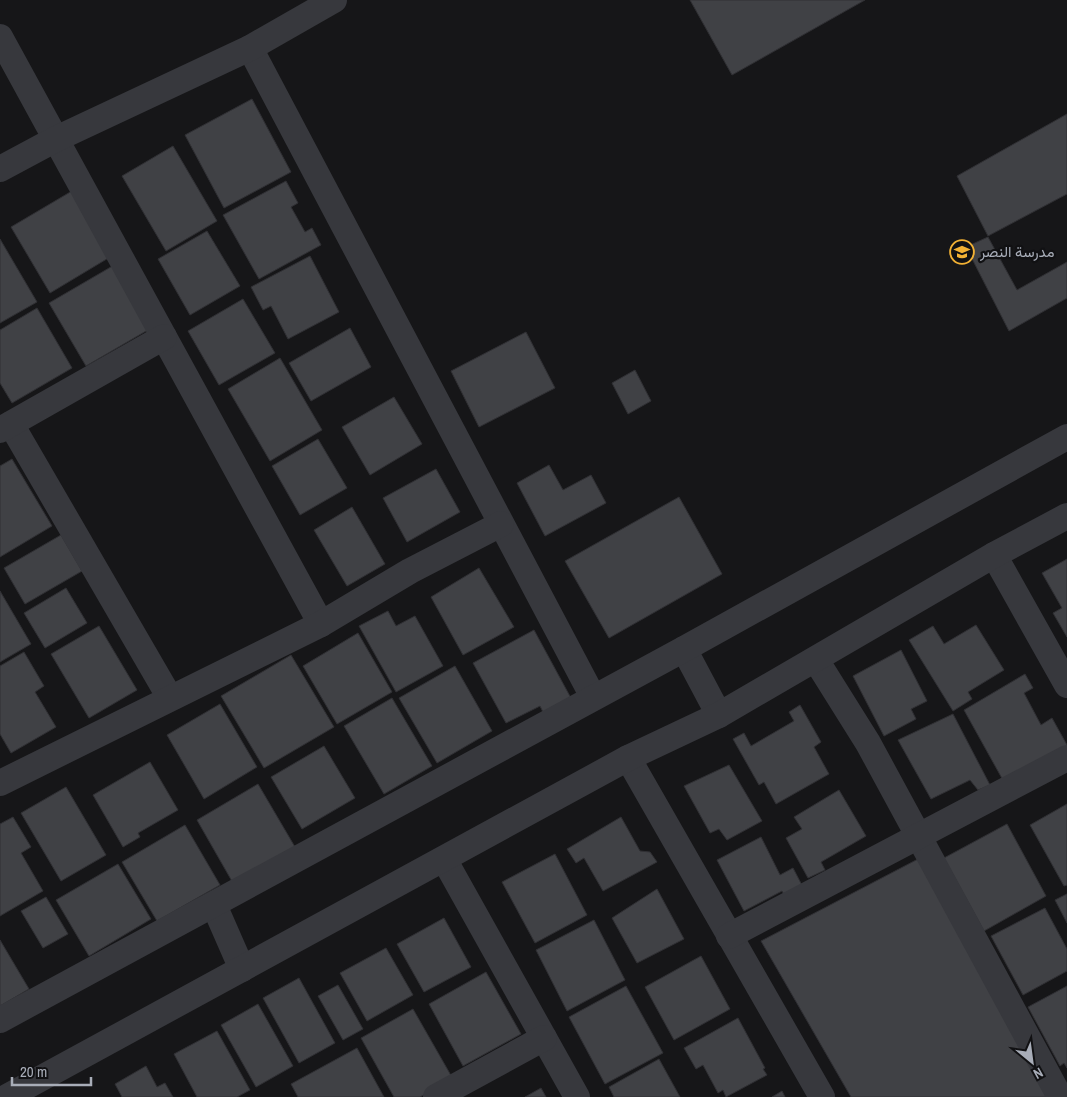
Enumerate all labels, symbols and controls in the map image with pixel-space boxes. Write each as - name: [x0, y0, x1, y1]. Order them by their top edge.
- school or university icon: مدرسة النصر: [949, 239, 975, 265]
- place label: مدرسة النصر: [979, 241, 1055, 262]
- north arrow: [1007, 1037, 1057, 1087]
- scale bar: [12, 1054, 91, 1086]
- text: 20 m: [20, 1061, 47, 1082]
- text: N: [1030, 1063, 1046, 1083]

